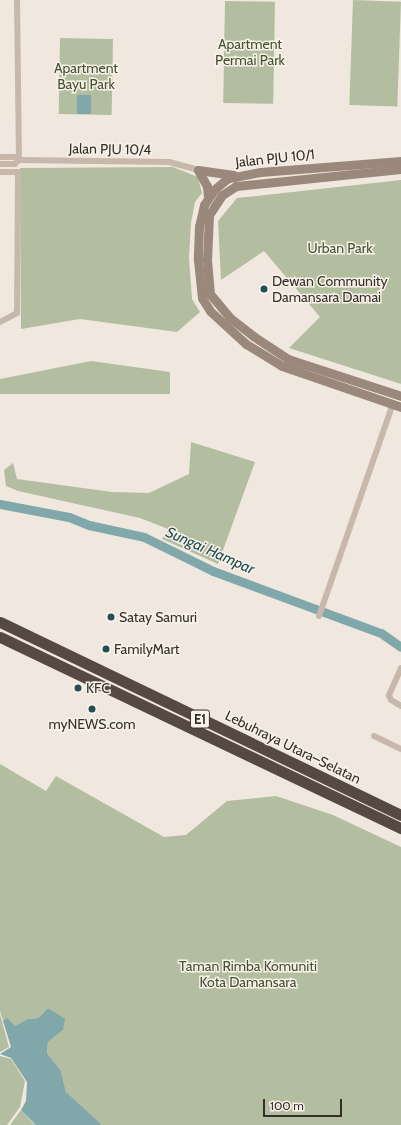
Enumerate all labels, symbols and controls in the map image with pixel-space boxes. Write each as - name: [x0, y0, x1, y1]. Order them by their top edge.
- park label: Apartment Permai Park: [215, 36, 285, 68]
- park label: Apartment Bayu Park: [54, 60, 118, 92]
- street label: Jalan PJU 10/4: [69, 140, 151, 158]
- street label: Jalan PJU 10/1: [235, 146, 315, 170]
- park label: Urban Park: [307, 240, 373, 256]
- place label: Dewan Community Damansara Damai: [272, 273, 388, 306]
- marker: Dewan Community Damansara Damai: [259, 284, 269, 294]
- water label: Sungai Hampar: [163, 523, 257, 579]
- place label: Satay Samuri: [119, 609, 197, 625]
- marker: Satay Samuri: [106, 612, 116, 622]
- place label: FamilyMart: [114, 641, 180, 657]
- marker: FamilyMart: [101, 644, 111, 654]
- place label: KFC: [86, 680, 110, 696]
- marker: KFC: [73, 683, 83, 693]
- marker: myNEWS.com: [87, 704, 97, 714]
- street label: Lebuhraya Utara–Selatan: [222, 707, 364, 787]
- road number: E1: [189, 708, 211, 730]
- place label: myNEWS.com: [48, 716, 136, 732]
- park label: Taman Rimba Komuniti Kota Damansara: [179, 958, 317, 990]
- scale bar: [265, 1091, 344, 1117]
- text: 100 m: [270, 1098, 304, 1113]

